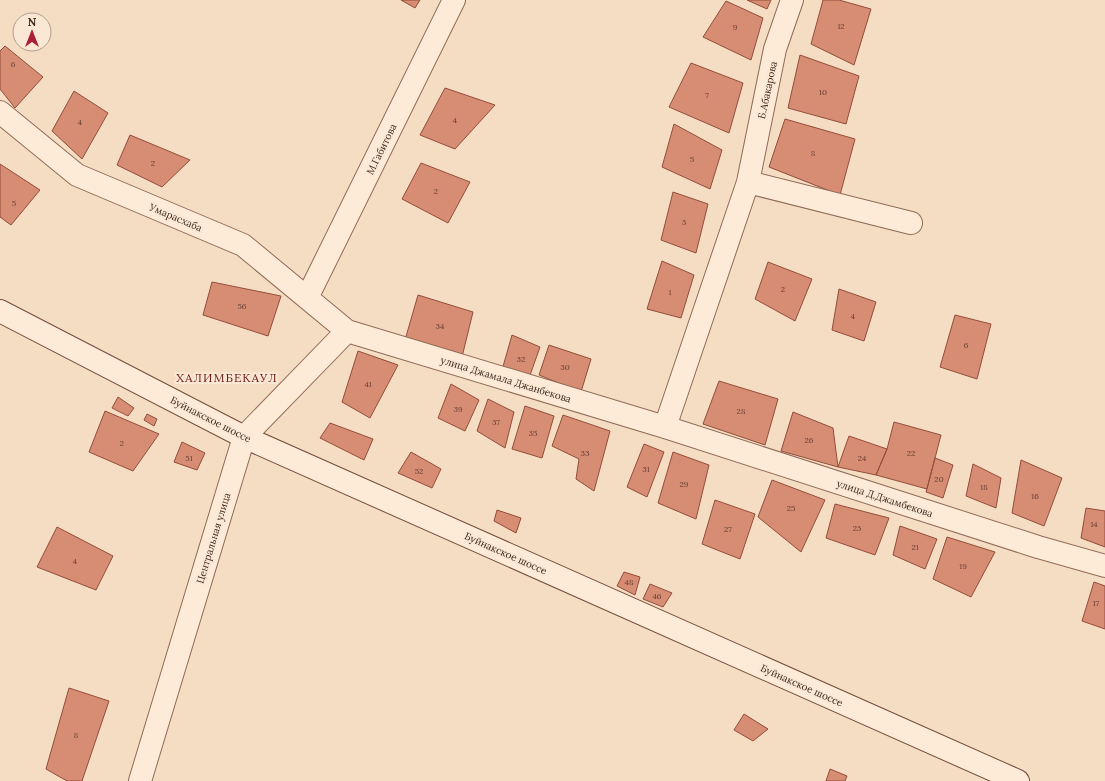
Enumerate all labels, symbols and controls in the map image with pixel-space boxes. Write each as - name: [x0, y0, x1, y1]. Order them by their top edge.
- north arrow: [12, 12, 52, 52]
- text: N: [28, 15, 37, 29]
- house number: 12: [837, 21, 845, 31]
- house number: 9: [733, 22, 738, 32]
- house number: 6: [11, 59, 16, 69]
- street label: Б.Абакарова: [755, 60, 780, 120]
- house number: 10: [819, 87, 827, 97]
- house number: 7: [705, 90, 709, 100]
- house number: 4: [453, 115, 458, 125]
- house number: 4: [78, 117, 83, 127]
- street label: М.Габитова: [364, 122, 399, 177]
- house number: 8: [811, 148, 816, 158]
- house number: 5: [690, 154, 694, 164]
- house number: 2: [151, 158, 155, 168]
- house number: 2: [434, 186, 438, 196]
- house number: 5: [12, 198, 16, 208]
- street label: Умарасхаба: [146, 200, 204, 234]
- house number: 3: [682, 217, 687, 227]
- house number: 2: [781, 284, 785, 294]
- house number: 1: [669, 287, 672, 297]
- house number: 56: [238, 301, 247, 311]
- house number: 4: [851, 311, 856, 321]
- house number: 34: [436, 321, 445, 331]
- house number: 6: [964, 340, 969, 350]
- street label: улица Джамала Джанбекова: [439, 353, 573, 406]
- house number: 32: [517, 354, 525, 364]
- house number: 30: [560, 362, 570, 372]
- district label: ХАЛИМБЕКАУЛ: [176, 370, 278, 385]
- house number: 41: [364, 379, 372, 389]
- street label: Буйнакское шоссе: [168, 393, 254, 446]
- house number: 39: [453, 404, 463, 414]
- house number: 28: [737, 406, 746, 416]
- house number: 37: [492, 417, 500, 427]
- house number: 35: [529, 428, 537, 438]
- house number: 26: [805, 435, 814, 445]
- house number: 2: [120, 438, 124, 448]
- house number: 33: [581, 448, 590, 458]
- house number: 22: [907, 448, 915, 458]
- house number: 51: [185, 453, 193, 463]
- house number: 24: [858, 453, 867, 463]
- house number: 31: [642, 464, 650, 474]
- house number: 52: [415, 466, 423, 476]
- house number: 20: [934, 474, 944, 484]
- street label: улица Д.Джамбекова: [835, 477, 935, 520]
- house number: 29: [680, 479, 689, 489]
- house number: 18: [980, 482, 988, 492]
- street label: Центральная улица: [193, 491, 233, 585]
- house number: 16: [1031, 491, 1039, 501]
- house number: 25: [787, 503, 795, 513]
- house number: 14: [1090, 519, 1098, 529]
- house number: 23: [853, 523, 862, 533]
- house number: 27: [724, 524, 732, 534]
- street label: Буйнакское шоссе: [462, 529, 550, 578]
- house number: 21: [911, 542, 919, 552]
- house number: 4: [73, 556, 78, 566]
- house number: 19: [959, 561, 967, 571]
- house number: 48: [625, 577, 634, 587]
- house number: 46: [653, 591, 662, 601]
- house number: 17: [1093, 598, 1100, 608]
- street label: Буйнакское шоссе: [758, 661, 846, 710]
- house number: 8: [74, 730, 79, 740]

